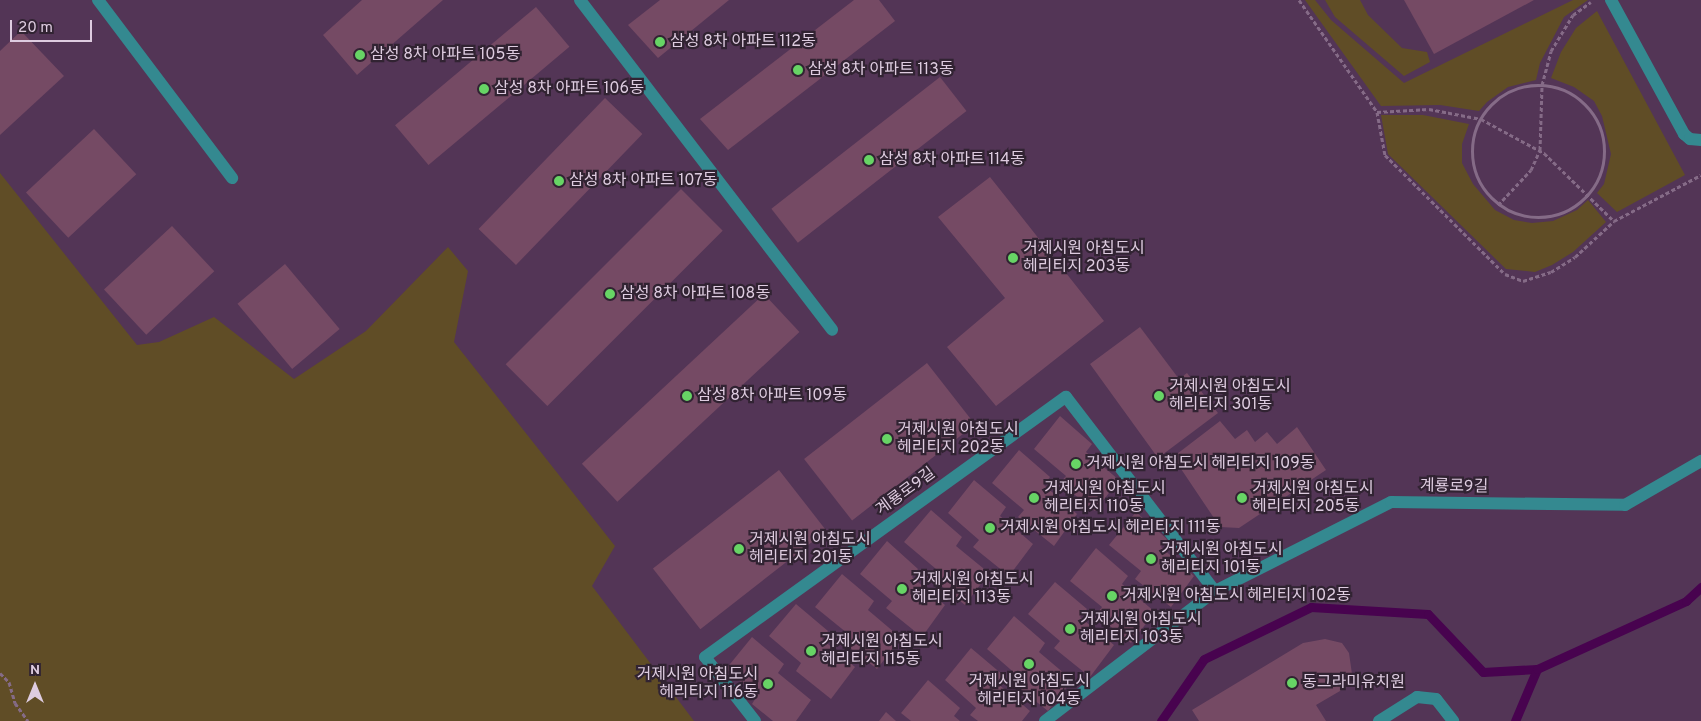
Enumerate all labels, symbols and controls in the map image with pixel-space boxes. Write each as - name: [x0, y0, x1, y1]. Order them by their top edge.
- scale bar: [12, 10, 95, 42]
- text: 20 m: [18, 19, 53, 38]
- place label: 삼성 8차 아파트 112동: [670, 32, 816, 52]
- marker: 삼성 8차 아파트 112동: [654, 36, 666, 48]
- place label: 삼성 8차 아파트 105동: [370, 45, 520, 65]
- marker: 삼성 8차 아파트 105동: [354, 49, 366, 61]
- place label: 삼성 8차 아파트 113동: [808, 60, 954, 80]
- marker: 삼성 8차 아파트 113동: [792, 64, 804, 76]
- place label: 삼성 8차 아파트 106동: [494, 79, 644, 99]
- marker: 삼성 8차 아파트 106동: [478, 83, 490, 95]
- place label: 삼성 8차 아파트 114동: [879, 150, 1025, 170]
- marker: 삼성 8차 아파트 114동: [863, 154, 875, 166]
- place label: 삼성 8차 아파트 107동: [569, 171, 717, 191]
- marker: 삼성 8차 아파트 107동: [553, 175, 565, 187]
- place label: 거제시원 아침도시 헤리티지 203동: [1023, 239, 1145, 277]
- marker: 거제시원 아침도시 헤리티지 203동: [1007, 252, 1019, 264]
- place label: 삼성 8차 아파트 108동: [620, 284, 770, 304]
- marker: 삼성 8차 아파트 108동: [604, 288, 616, 300]
- place label: 거제시원 아침도시 헤리티지 301동: [1169, 377, 1291, 415]
- place label: 삼성 8차 아파트 109동: [697, 386, 847, 406]
- marker: 삼성 8차 아파트 109동: [681, 390, 693, 402]
- marker: 거제시원 아침도시 헤리티지 301동: [1153, 390, 1165, 402]
- place label: 거제시원 아침도시 헤리티지 202동: [897, 420, 1019, 458]
- marker: 거제시원 아침도시 헤리티지 202동: [881, 433, 893, 445]
- place label: 거제시원 아침도시 헤리티지 109동: [1086, 454, 1314, 474]
- marker: 거제시원 아침도시 헤리티지 109동: [1070, 458, 1082, 470]
- street label: 계룡로9길: [873, 464, 939, 520]
- street label: 계룡로9길: [1420, 477, 1488, 497]
- place label: 거제시원 아침도시 헤리티지 110동: [1044, 479, 1166, 517]
- place label: 거제시원 아침도시 헤리티지 205동: [1252, 479, 1374, 517]
- marker: 거제시원 아침도시 헤리티지 110동: [1028, 492, 1040, 504]
- marker: 거제시원 아침도시 헤리티지 205동: [1236, 492, 1248, 504]
- place label: 거제시원 아침도시 헤리티지 111동: [1000, 518, 1221, 538]
- marker: 거제시원 아침도시 헤리티지 111동: [984, 522, 996, 534]
- place label: 거제시원 아침도시 헤리티지 201동: [749, 530, 871, 568]
- place label: 거제시원 아침도시 헤리티지 101동: [1161, 540, 1283, 578]
- marker: 거제시원 아침도시 헤리티지 201동: [733, 543, 745, 555]
- marker: 거제시원 아침도시 헤리티지 101동: [1145, 553, 1157, 565]
- place label: 거제시원 아침도시 헤리티지 113동: [912, 570, 1034, 608]
- marker: 거제시원 아침도시 헤리티지 113동: [896, 583, 908, 595]
- place label: 거제시원 아침도시 헤리티지 102동: [1122, 586, 1351, 606]
- marker: 거제시원 아침도시 헤리티지 102동: [1106, 590, 1118, 602]
- place label: 거제시원 아침도시 헤리티지 103동: [1080, 610, 1202, 648]
- marker: 거제시원 아침도시 헤리티지 103동: [1064, 623, 1076, 635]
- place label: 거제시원 아침도시 헤리티지 115동: [821, 632, 943, 670]
- marker: 거제시원 아침도시 헤리티지 115동: [805, 645, 817, 657]
- marker: 거제시원 아침도시 헤리티지 104동: [1023, 658, 1035, 670]
- north arrow: [10, 661, 60, 711]
- text: N: [30, 662, 40, 679]
- place label: 거제시원 아침도시 헤리티지 116동: [636, 665, 758, 703]
- place label: 거제시원 아침도시 헤리티지 104동: [968, 672, 1090, 710]
- place label: 동그라미유치원: [1302, 673, 1405, 693]
- marker: 동그라미유치원: [1286, 677, 1298, 689]
- marker: 거제시원 아침도시 헤리티지 116동: [762, 678, 774, 690]

